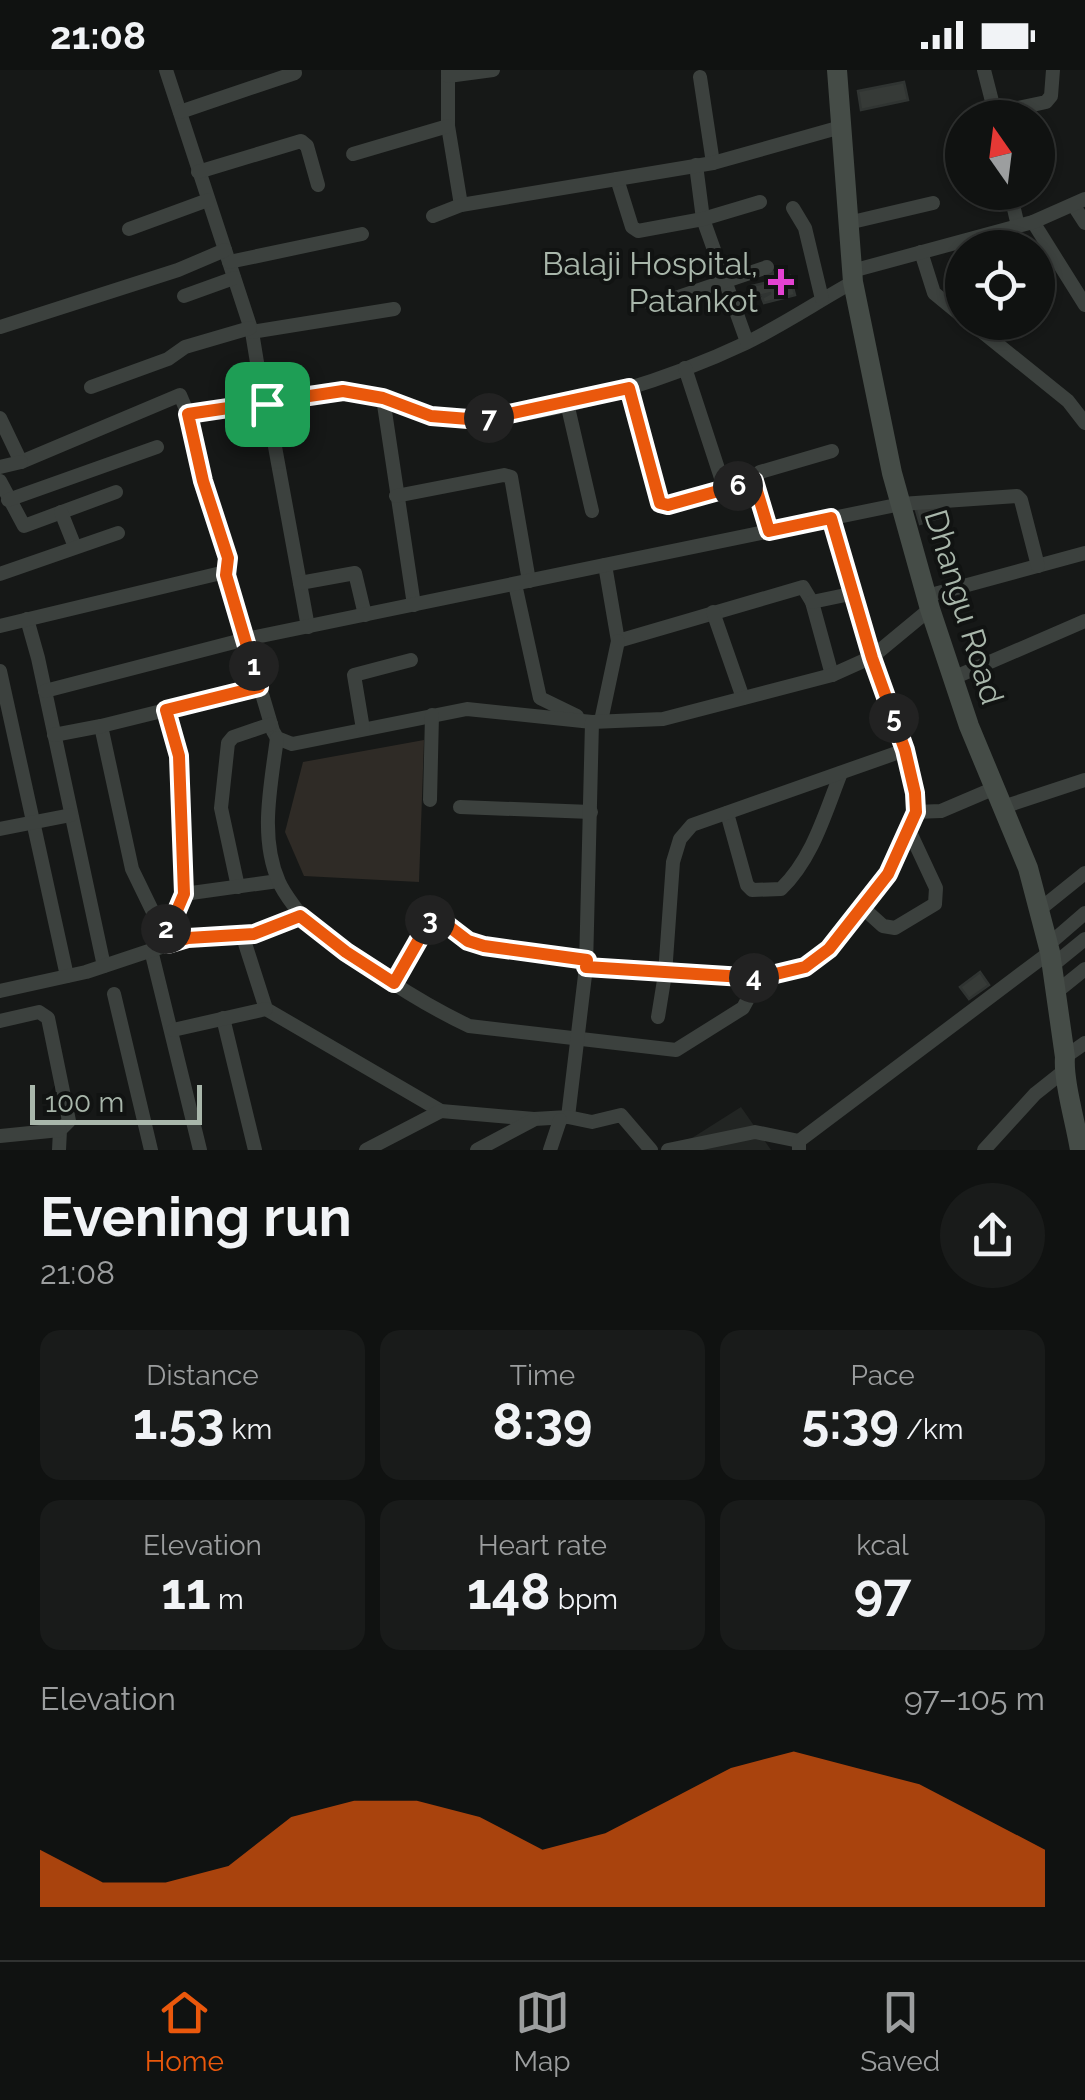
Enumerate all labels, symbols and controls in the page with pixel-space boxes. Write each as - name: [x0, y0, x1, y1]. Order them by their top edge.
- text: 21:08: [50, 13, 146, 58]
- north arrow: [945, 100, 1055, 210]
- map controls: [945, 100, 1055, 340]
- button: locate: [945, 230, 1055, 340]
- place label: Balaji Hospital, Patankot: [542, 245, 758, 319]
- marker: Balaji Hospital, Patankot: [768, 269, 794, 295]
- pin: [225, 362, 310, 447]
- icon: arrive: [240, 377, 295, 432]
- pin: 7: [464, 393, 514, 443]
- text: 7: [481, 401, 497, 434]
- pin: 6: [713, 461, 763, 511]
- text: 6: [730, 469, 747, 502]
- street label: Dhangu Road: [917, 505, 1012, 709]
- pin: 1: [229, 641, 279, 691]
- text: 1: [247, 649, 261, 682]
- pin: 5: [869, 693, 919, 743]
- text: 5: [886, 701, 902, 734]
- pin: 3: [405, 895, 455, 945]
- text: 3: [422, 903, 438, 936]
- pin: 2: [141, 904, 191, 954]
- text: 2: [158, 912, 174, 945]
- pin: 4: [729, 953, 779, 1003]
- text: 4: [746, 961, 762, 994]
- scale bar: [30, 1080, 202, 1124]
- text: 100 m: [45, 1086, 124, 1119]
- button: share: [940, 1183, 1045, 1288]
- text: Evening run: [40, 1184, 352, 1249]
- text: 21:08: [40, 1254, 115, 1291]
- text: Distance: [146, 1359, 259, 1392]
- text: Time: [510, 1359, 575, 1392]
- text: Pace: [850, 1359, 915, 1392]
- text: 1.53: [133, 1392, 224, 1451]
- text: 8:39: [493, 1392, 592, 1451]
- text: 5:39: [801, 1392, 899, 1451]
- text: km: [224, 1413, 272, 1446]
- text: /km: [899, 1413, 964, 1446]
- text: Elevation: [143, 1529, 262, 1562]
- text: Heart rate: [478, 1529, 607, 1562]
- text: kcal: [856, 1529, 909, 1562]
- text: 11: [161, 1562, 211, 1621]
- text: 148: [467, 1562, 551, 1621]
- text: 97: [854, 1562, 911, 1621]
- text: m: [211, 1583, 244, 1616]
- text: bpm: [551, 1583, 618, 1616]
- text: Elevation: [40, 1680, 176, 1717]
- text: 97–105 m: [904, 1680, 1045, 1717]
- tab: Home: [145, 1985, 224, 2078]
- tab: Map: [514, 1985, 571, 2078]
- tab: Saved: [860, 1985, 940, 2078]

